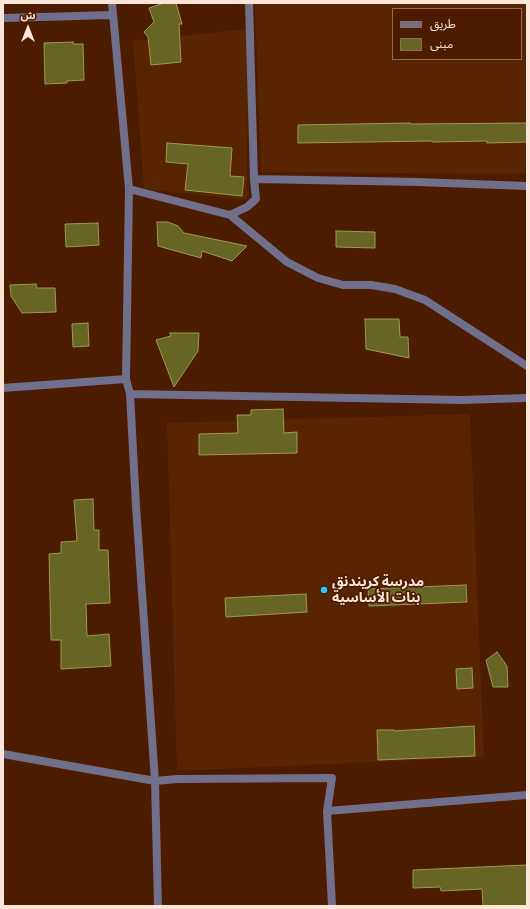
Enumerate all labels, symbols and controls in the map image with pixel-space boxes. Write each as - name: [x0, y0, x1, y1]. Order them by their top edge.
- north arrow: [8, 8, 48, 48]
- legend: [392, 8, 522, 60]
- text: ش: [20, 9, 36, 22]
- text: طريق: [430, 17, 456, 31]
- text: مبنى: [430, 37, 453, 51]
- place label: مدرسة كريندنق بنات الأساسية: [332, 574, 424, 606]
- marker: مدرسة كريندنق بنات الأساسية: [319, 585, 329, 595]

